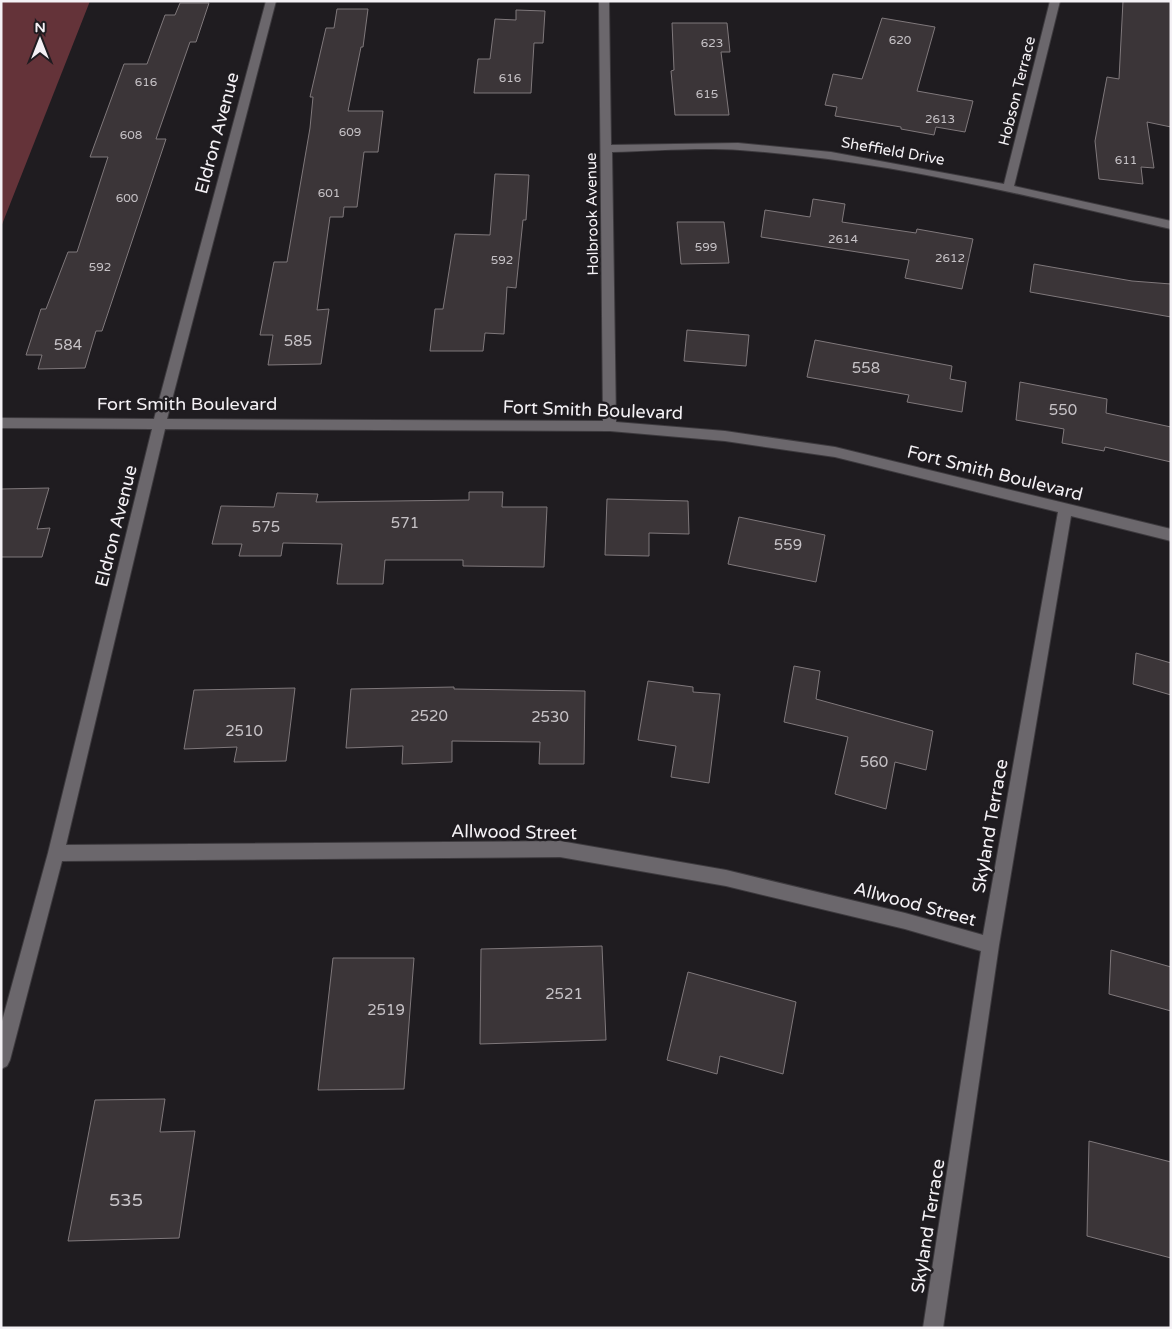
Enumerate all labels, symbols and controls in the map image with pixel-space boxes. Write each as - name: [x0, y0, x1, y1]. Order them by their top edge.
- north arrow: [15, 15, 65, 65]
- text: N: [34, 19, 46, 36]
- house number: 620: [889, 33, 912, 47]
- street label: Hobson Terrace: [995, 34, 1039, 148]
- house number: 623: [701, 36, 723, 50]
- street label: Eldron Avenue: [190, 70, 244, 196]
- house number: 616: [499, 71, 521, 85]
- house number: 616: [135, 75, 157, 89]
- house number: 615: [696, 87, 718, 101]
- house number: 2613: [925, 112, 955, 126]
- house number: 609: [339, 125, 361, 139]
- house number: 608: [120, 128, 142, 142]
- street label: Sheffield Drive: [840, 133, 946, 169]
- street label: Holbrook Avenue: [582, 152, 602, 276]
- house number: 611: [1115, 153, 1137, 167]
- house number: 601: [318, 186, 340, 200]
- house number: 600: [116, 191, 139, 205]
- house number: 2614: [828, 232, 859, 246]
- house number: 599: [695, 240, 717, 254]
- house number: 2612: [935, 251, 965, 265]
- house number: 592: [491, 253, 513, 267]
- house number: 592: [89, 260, 111, 274]
- house number: 585: [284, 332, 312, 350]
- house number: 584: [54, 336, 82, 354]
- house number: 558: [852, 359, 880, 377]
- street label: Fort Smith Boulevard: [97, 393, 277, 415]
- street label: Fort Smith Boulevard: [502, 396, 684, 424]
- house number: 550: [1049, 401, 1077, 419]
- street label: Fort Smith Boulevard: [905, 440, 1085, 506]
- street label: Eldron Avenue: [90, 463, 142, 589]
- house number: 571: [391, 514, 419, 532]
- house number: 575: [252, 518, 280, 536]
- house number: 559: [774, 536, 802, 554]
- house number: 2520: [410, 707, 448, 725]
- house number: 2530: [531, 708, 569, 726]
- house number: 2510: [225, 722, 263, 740]
- house number: 560: [860, 753, 888, 771]
- street label: Skyland Terrace: [967, 757, 1013, 895]
- street label: Allwood Street: [451, 820, 577, 844]
- street label: Allwood Street: [851, 877, 979, 931]
- house number: 2521: [545, 985, 583, 1003]
- house number: 2519: [367, 1001, 405, 1019]
- street label: Skyland Terrace: [907, 1157, 949, 1295]
- house number: 535: [109, 1189, 143, 1211]

